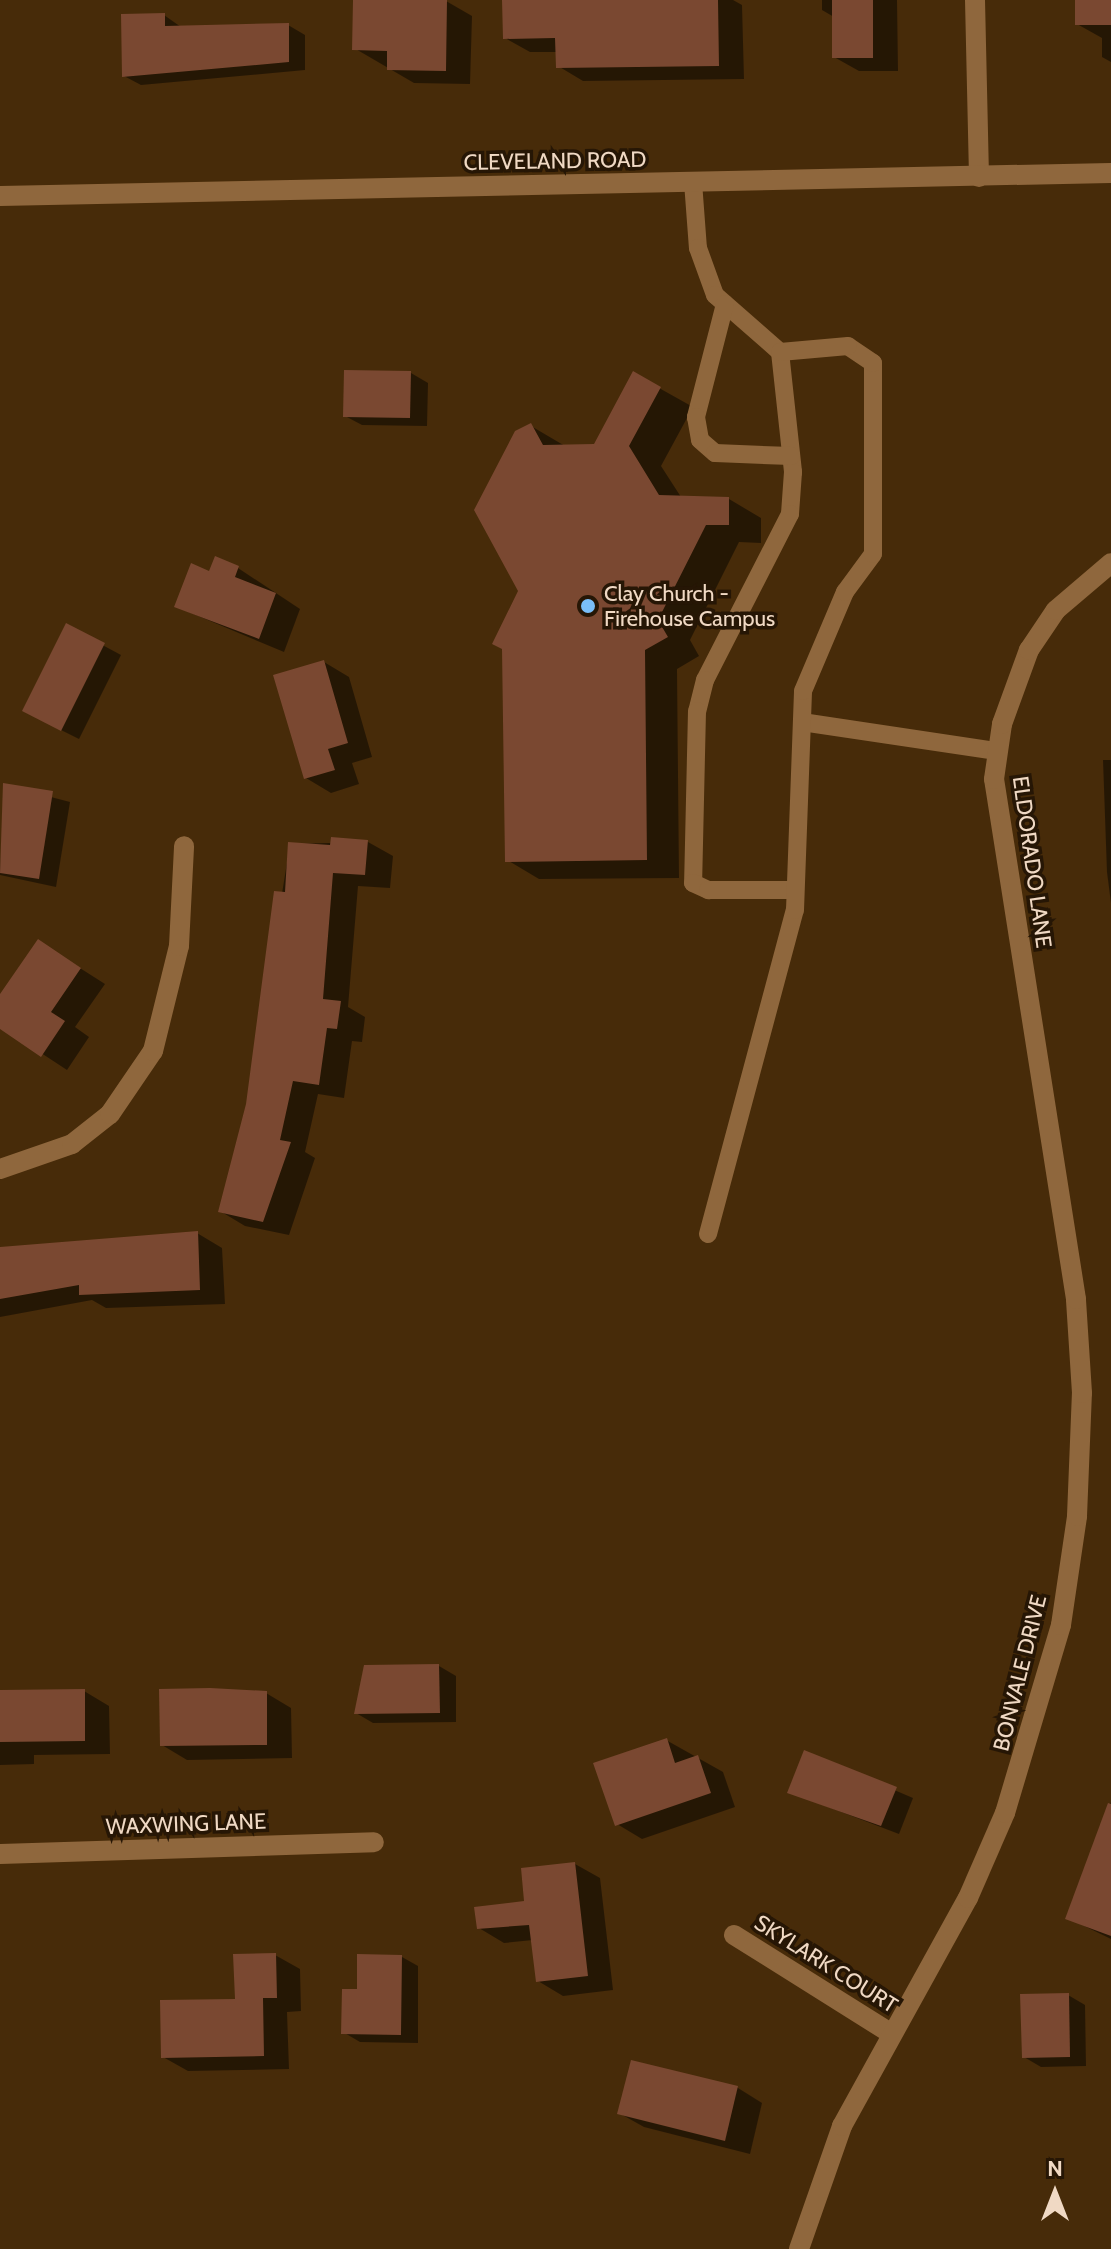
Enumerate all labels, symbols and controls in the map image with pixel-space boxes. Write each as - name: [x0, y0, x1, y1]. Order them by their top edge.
- street label: CLEVELAND ROAD: [463, 146, 647, 176]
- place label: Clay Church - Firehouse Campus: [604, 580, 775, 632]
- marker: Clay Church - Firehouse Campus: [579, 597, 597, 615]
- street label: ELDORADO LANE: [1007, 774, 1057, 950]
- street label: BONVALE DRIVE: [988, 1592, 1052, 1754]
- street label: WAXWING LANE: [105, 1808, 267, 1840]
- street label: SKYLARK COURT: [750, 1909, 902, 2019]
- north arrow: [1015, 2153, 1095, 2233]
- text: N: [1047, 2155, 1063, 2182]

